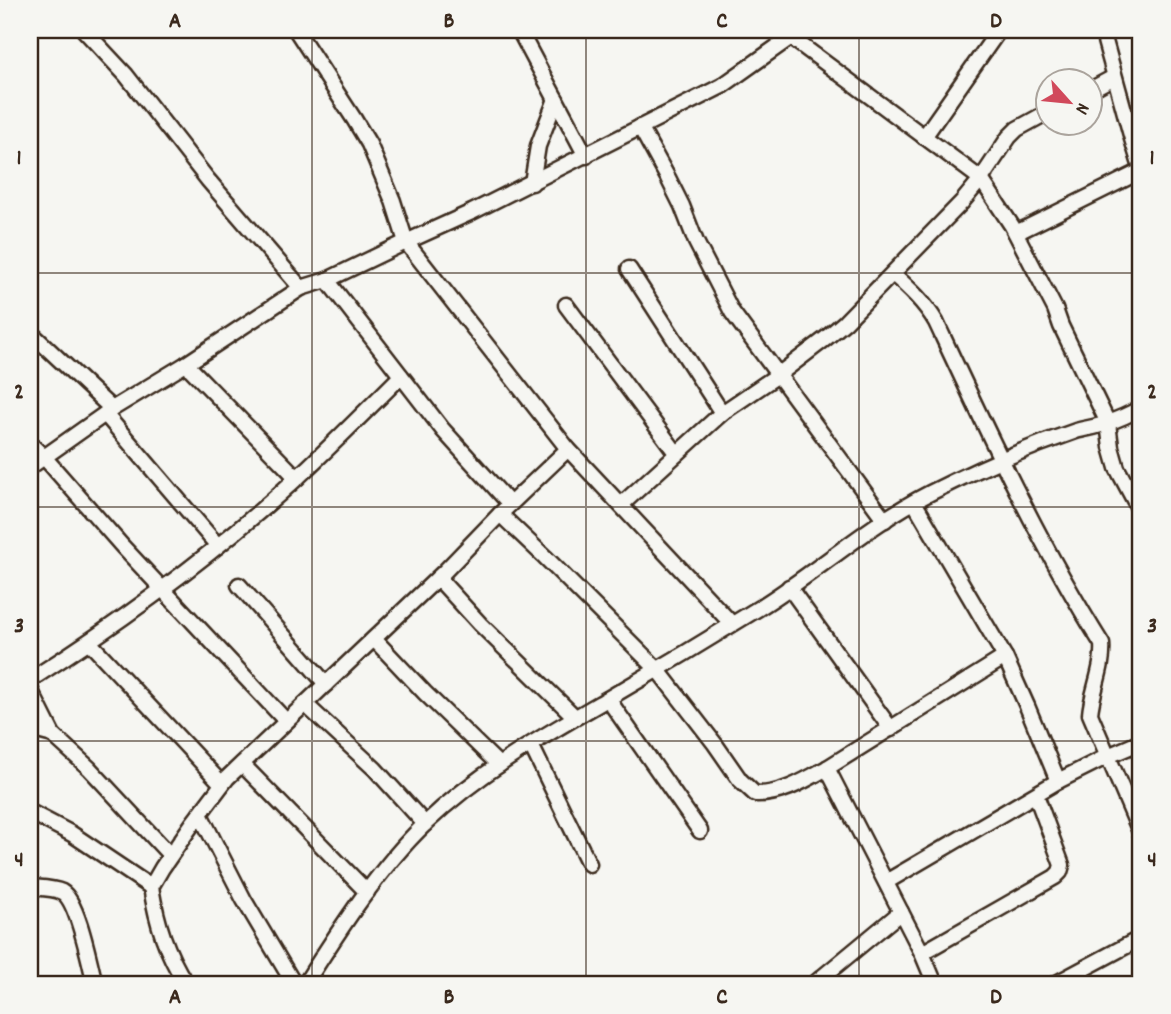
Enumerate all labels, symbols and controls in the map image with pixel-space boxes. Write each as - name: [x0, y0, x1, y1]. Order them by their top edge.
- text: A: [169, 6, 181, 39]
- text: B: [444, 6, 455, 39]
- text: C: [716, 6, 728, 39]
- text: D: [990, 6, 1002, 39]
- north arrow: [1034, 66, 1104, 136]
- text: N: [1067, 98, 1095, 118]
- text: 1: [16, 143, 22, 176]
- text: 1: [1149, 143, 1155, 176]
- text: 2: [14, 377, 24, 410]
- text: 2: [1147, 377, 1157, 410]
- text: 3: [14, 611, 24, 644]
- text: 3: [1147, 611, 1157, 644]
- text: 4: [14, 845, 24, 878]
- text: 4: [1147, 845, 1157, 878]
- text: A: [169, 982, 181, 1014]
- text: B: [444, 982, 455, 1014]
- text: C: [716, 982, 728, 1014]
- text: D: [990, 982, 1002, 1014]

